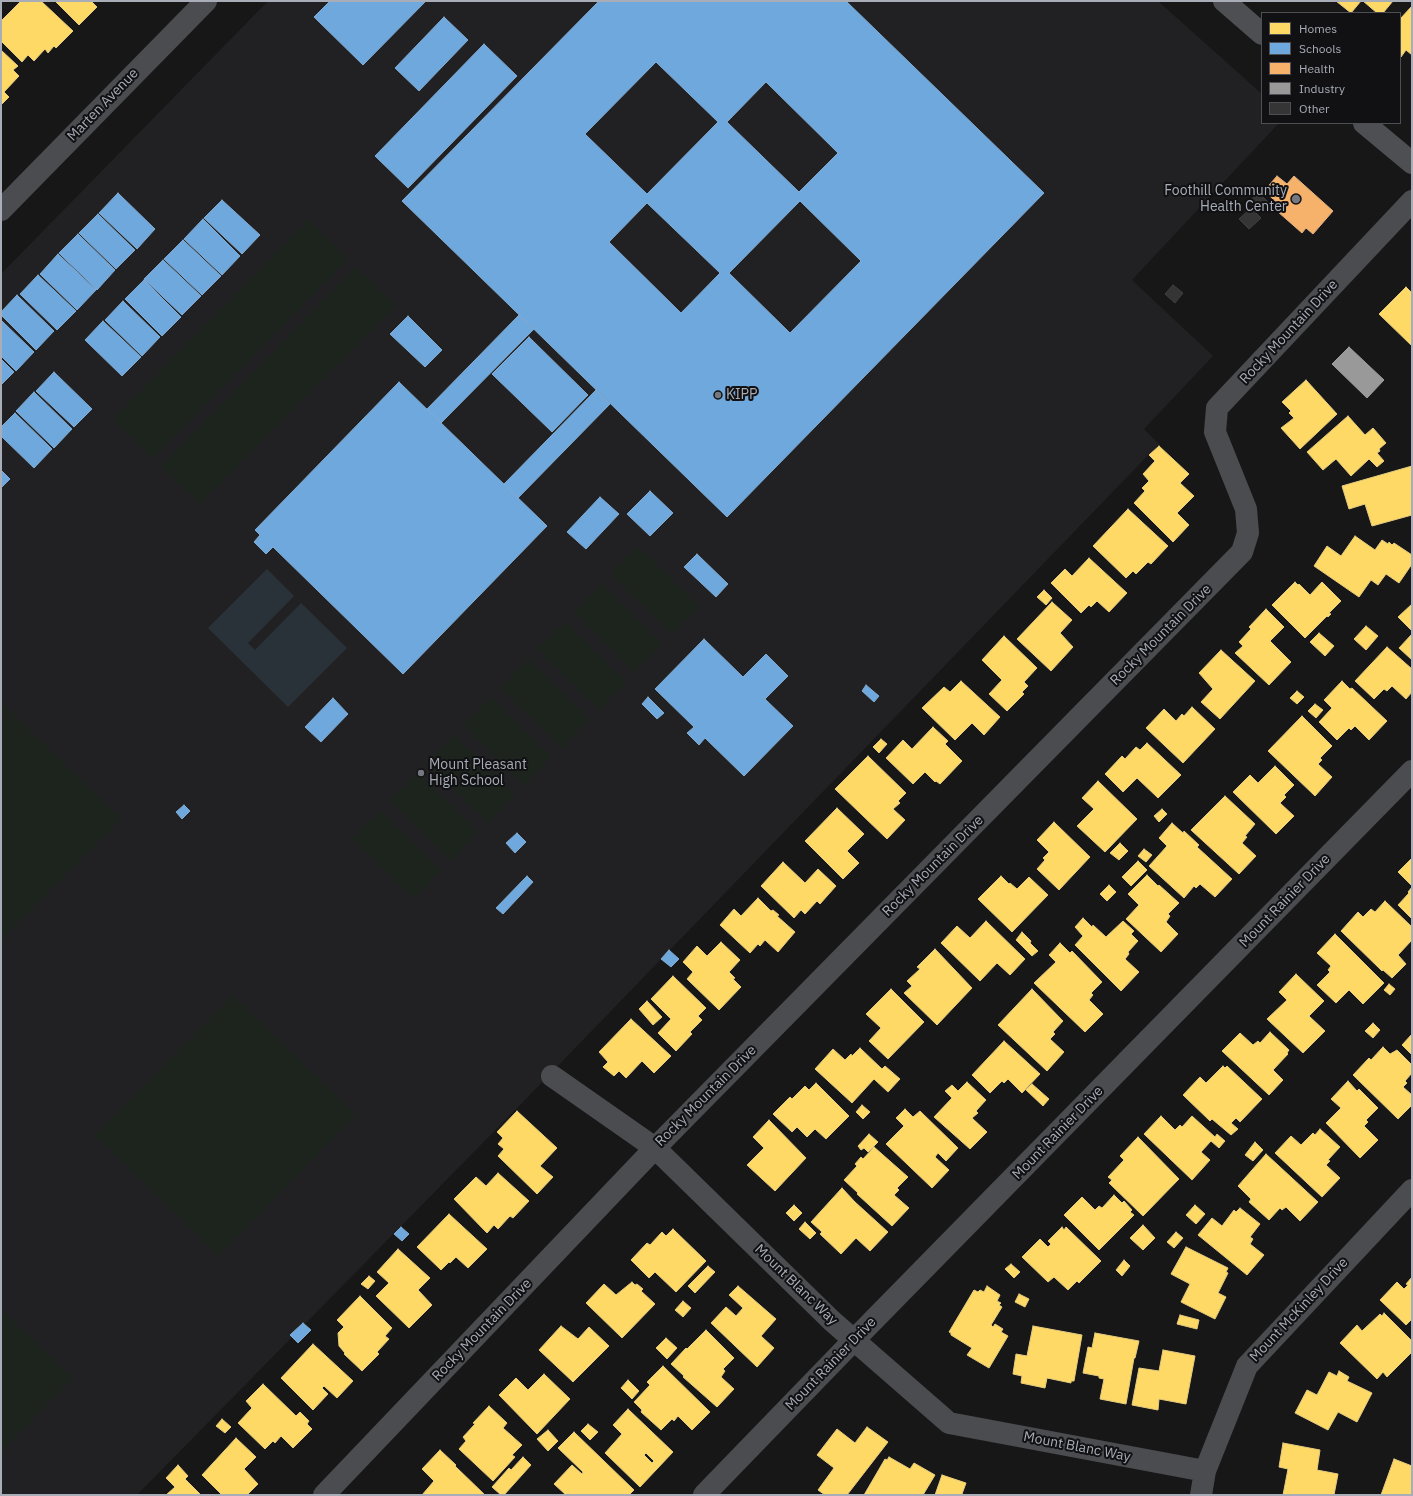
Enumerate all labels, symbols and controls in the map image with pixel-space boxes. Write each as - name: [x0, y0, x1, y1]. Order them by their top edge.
- legend: [1261, 12, 1401, 124]
- text: Homes: [1299, 21, 1337, 36]
- text: Schools: [1299, 41, 1341, 56]
- text: Health: [1299, 61, 1335, 76]
- street label: Marten Avenue: [64, 65, 142, 145]
- text: Industry: [1299, 81, 1345, 96]
- text: Other: [1299, 101, 1330, 116]
- place label: Foothill Community Health Center: [1164, 183, 1287, 216]
- marker: Foothill Community Health Center: [1290, 193, 1302, 205]
- street label: Rocky Mountain Drive: [1236, 277, 1342, 387]
- place label: KIPP: [726, 387, 757, 403]
- marker: KIPP: [713, 390, 723, 400]
- street label: Rocky Mountain Drive: [1107, 581, 1215, 689]
- place label: Mount Pleasant High School: [429, 757, 527, 790]
- marker: Mount Pleasant High School: [416, 768, 426, 778]
- street label: Rocky Mountain Drive: [879, 812, 987, 920]
- street label: Mount Rainier Drive: [1236, 851, 1334, 951]
- street label: Rocky Mountain Drive: [652, 1042, 760, 1150]
- street label: Mount Rainier Drive: [1009, 1083, 1107, 1183]
- street label: Mount Blanc Way: [751, 1241, 841, 1329]
- street label: Mount McKinley Drive: [1246, 1254, 1352, 1366]
- street label: Rocky Mountain Drive: [429, 1275, 535, 1385]
- street label: Mount Rainier Drive: [782, 1314, 880, 1414]
- street label: Mount Blanc Way: [1022, 1428, 1132, 1466]

